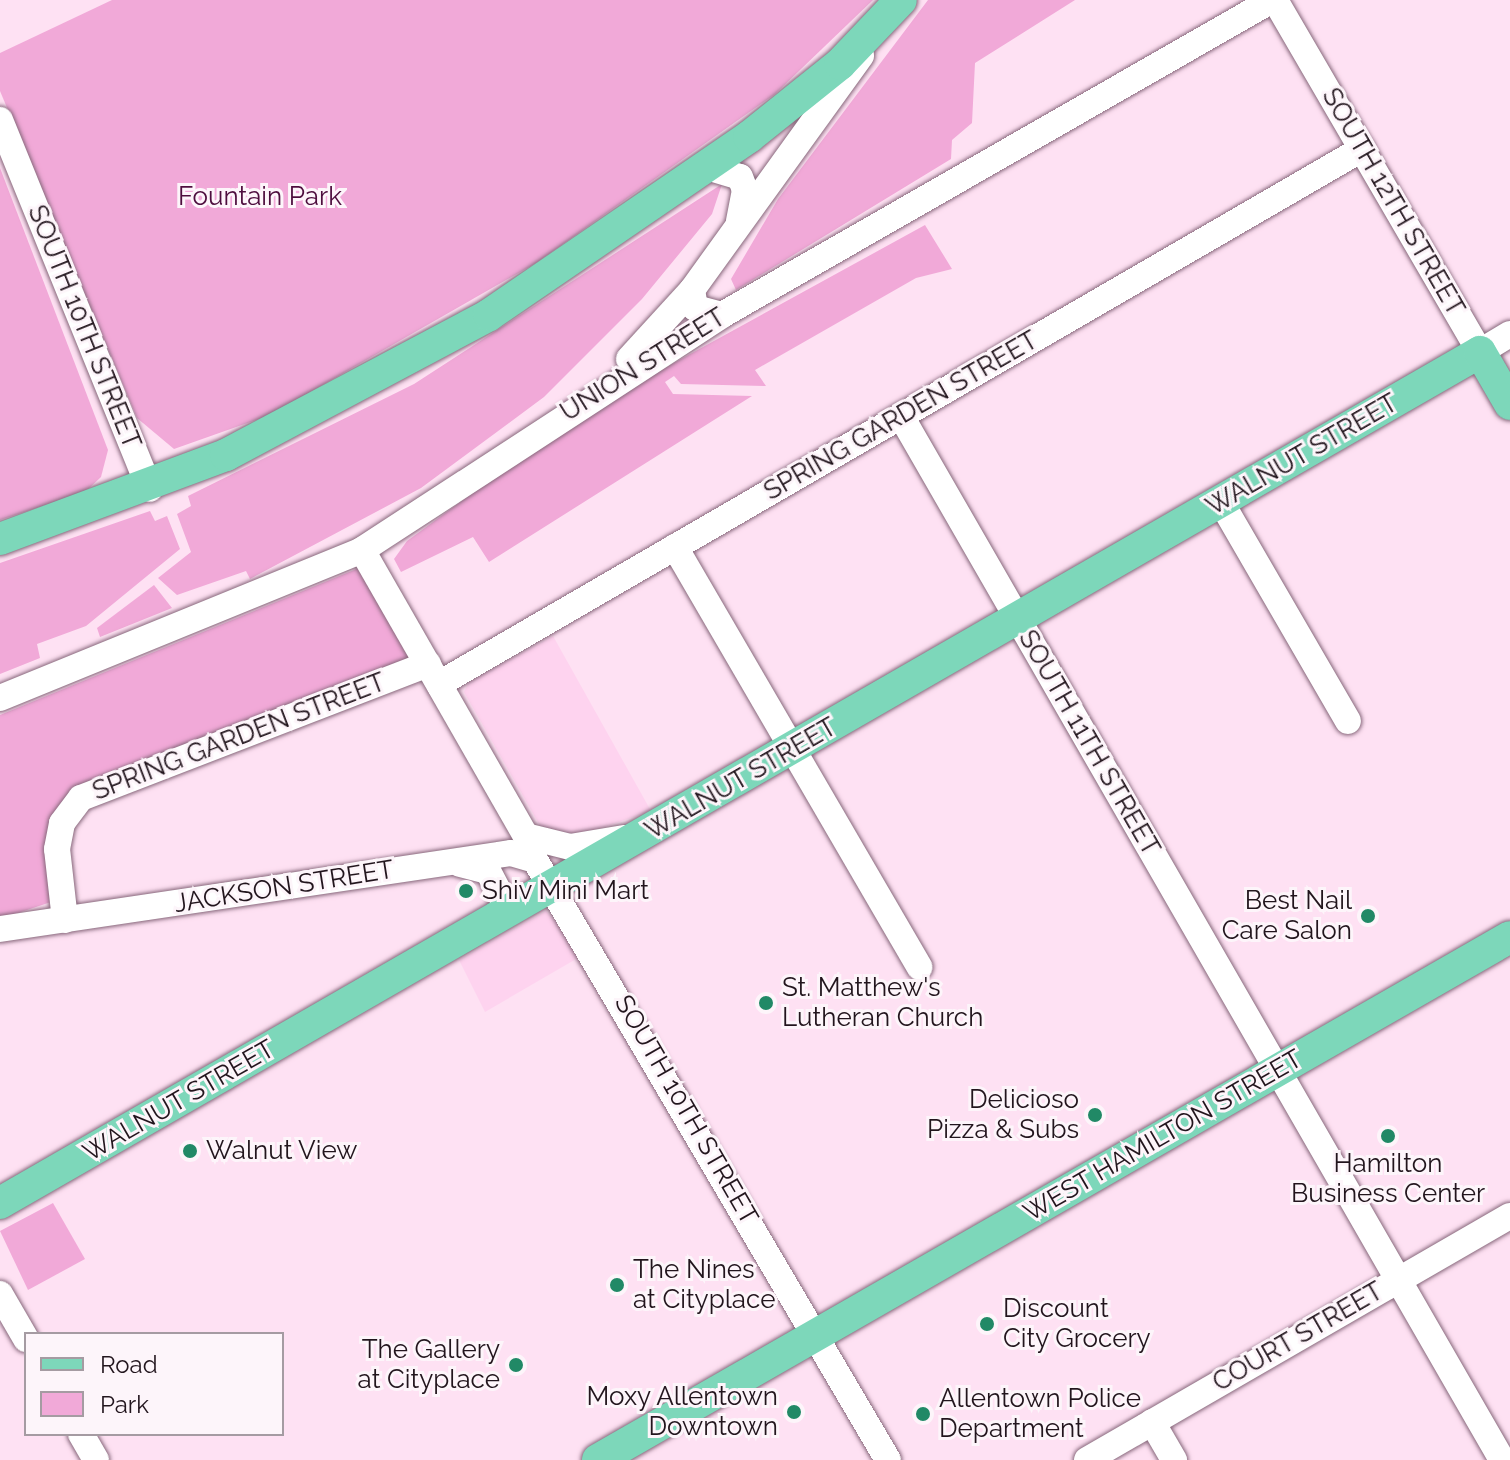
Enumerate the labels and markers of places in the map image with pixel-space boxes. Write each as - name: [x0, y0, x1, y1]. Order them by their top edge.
- place label: Shiv Mini Mart: [482, 875, 650, 907]
- marker: Shiv Mini Mart: [457, 882, 475, 900]
- place label: Best Nail Care Salon: [1222, 885, 1352, 946]
- marker: Best Nail Care Salon: [1359, 907, 1377, 925]
- place label: St. Matthew's Lutheran Church: [782, 972, 983, 1034]
- marker: St. Matthew's Lutheran Church: [757, 994, 775, 1012]
- place label: Delicioso Pizza & Subs: [927, 1084, 1079, 1146]
- marker: Delicioso Pizza & Subs: [1086, 1106, 1104, 1124]
- marker: Hamilton Business Center: [1379, 1127, 1397, 1145]
- place label: Walnut View: [206, 1135, 358, 1167]
- marker: Walnut View: [181, 1142, 199, 1160]
- place label: Hamilton Business Center: [1291, 1148, 1485, 1210]
- place label: The Nines at Cityplace: [633, 1254, 775, 1316]
- marker: The Nines at Cityplace: [608, 1276, 626, 1294]
- place label: Discount City Grocery: [1003, 1293, 1151, 1354]
- marker: Discount City Grocery: [978, 1315, 996, 1333]
- place label: The Gallery at Cityplace: [358, 1334, 500, 1396]
- marker: The Gallery at Cityplace: [507, 1356, 525, 1374]
- place label: Moxy Allentown Downtown: [585, 1381, 778, 1442]
- place label: Allentown Police Department: [939, 1383, 1141, 1444]
- marker: Moxy Allentown Downtown: [785, 1403, 803, 1421]
- marker: Allentown Police Department: [914, 1405, 932, 1423]

